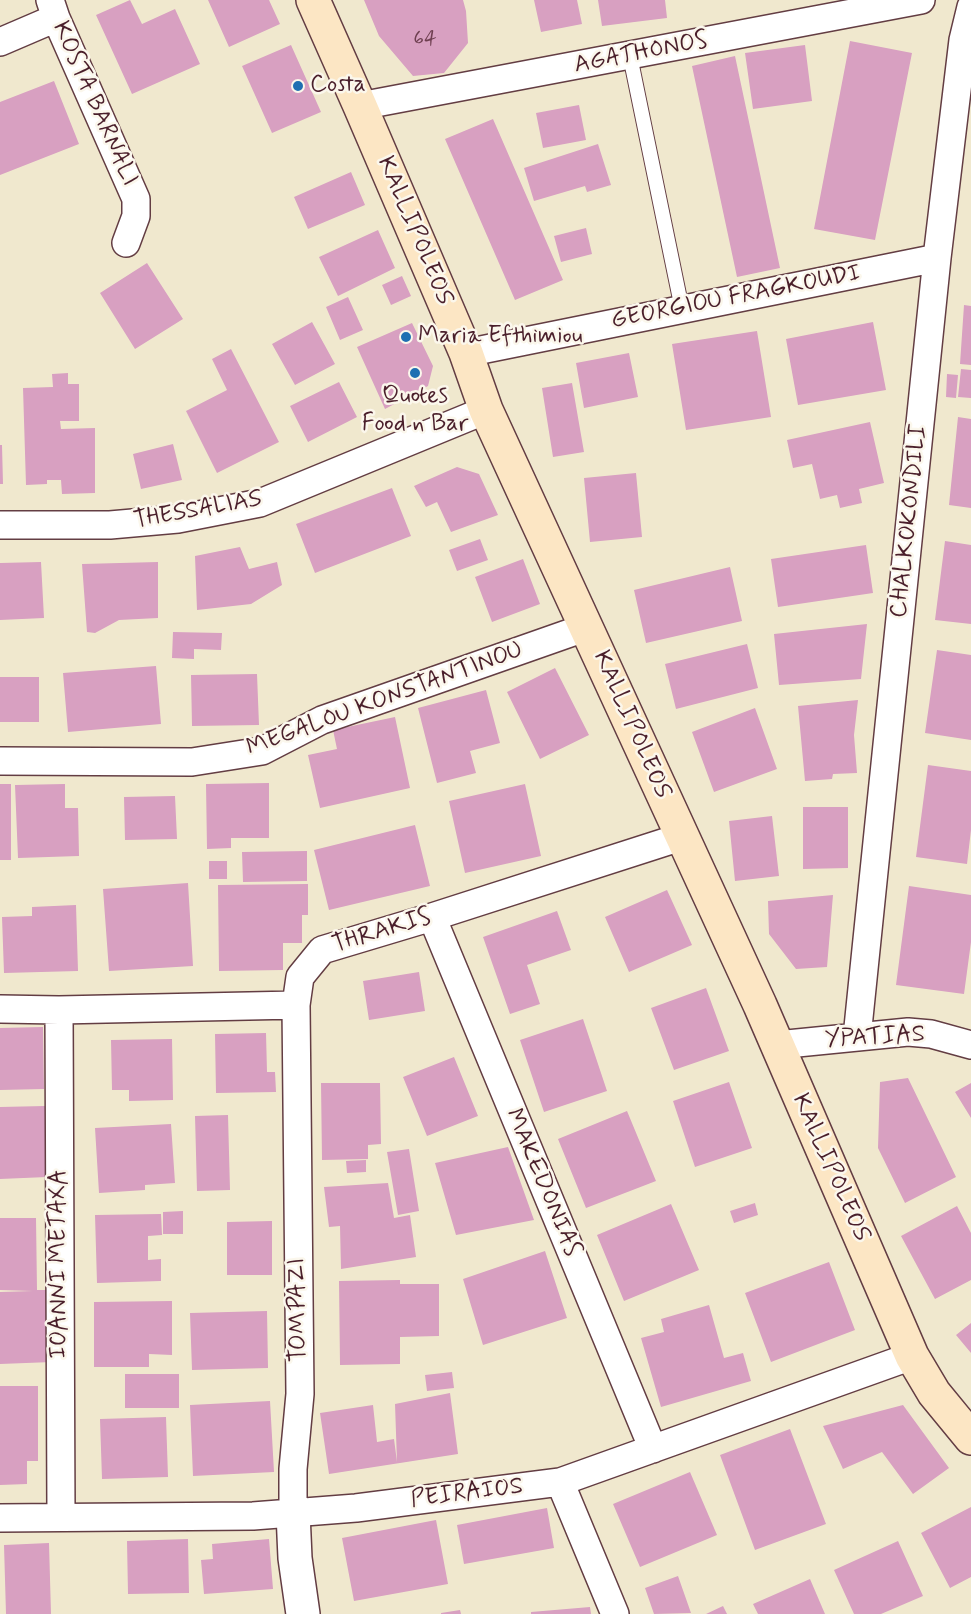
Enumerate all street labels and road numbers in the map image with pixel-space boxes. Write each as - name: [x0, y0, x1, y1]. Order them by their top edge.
- street label: KOSTA BARNALI: [45, 17, 143, 191]
- street label: AGATHONOS: [572, 27, 710, 81]
- street label: KALLIPOLEOS: [370, 152, 458, 310]
- street label: GEORGIOU FRAGKOUDI: [609, 260, 863, 336]
- street label: CHALKOKONDILI: [885, 423, 935, 619]
- street label: THESSALIAS: [132, 486, 264, 536]
- street label: MEGALOU KONSTANTINOU: [243, 637, 527, 763]
- street label: KALLIPOLEOS: [586, 647, 676, 803]
- street label: THRAKIS: [329, 903, 435, 961]
- street label: YPATIAS: [824, 1021, 926, 1055]
- street label: KALLIPOLEOS: [785, 1090, 875, 1246]
- street label: MAKEDONIAS: [498, 1105, 586, 1261]
- street label: IOANNI METAXA: [46, 1169, 74, 1359]
- street label: TOMPAZI: [284, 1258, 314, 1362]
- street label: PEIRAIOS: [409, 1473, 525, 1515]

